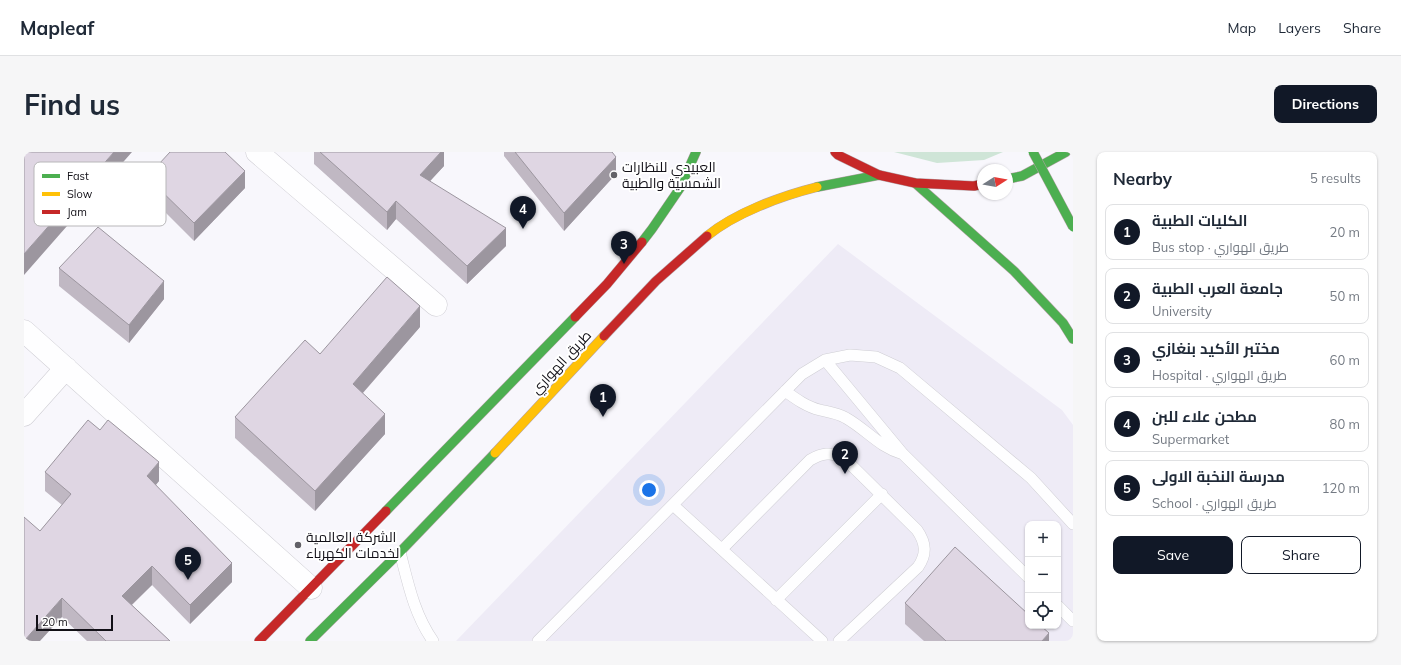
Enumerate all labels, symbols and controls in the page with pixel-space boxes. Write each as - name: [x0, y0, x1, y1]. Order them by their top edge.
- text: Mapleaf: [20, 16, 94, 40]
- text: Map: [1227, 19, 1256, 37]
- text: Layers: [1278, 19, 1321, 37]
- text: Share: [1343, 19, 1381, 37]
- button: Directions: [1274, 85, 1377, 123]
- text: Find us: [24, 87, 120, 122]
- place label: العبيدي للنظارات الشمسية والطبية: [622, 158, 721, 192]
- legend: [34, 162, 166, 226]
- north arrow: [977, 164, 1013, 200]
- text: Nearby: [1113, 168, 1172, 189]
- text: Fast: [67, 169, 89, 183]
- marker: العبيدي للنظارات الشمسية والطبية: [609, 170, 619, 180]
- text: 5 results: [1310, 170, 1361, 186]
- text: Slow: [67, 187, 93, 201]
- pin: 4: [510, 196, 536, 229]
- text: Jam: [67, 205, 87, 219]
- text: الكليات الطبية: [1152, 211, 1247, 230]
- text: 1: [1123, 224, 1131, 240]
- text: 20 m: [1330, 224, 1360, 240]
- pin: 3: [611, 231, 637, 264]
- text: Bus stop · طريق الهواري: [1152, 239, 1289, 255]
- text: جامعة العرب الطبية: [1152, 279, 1283, 298]
- text: 2: [1123, 288, 1131, 304]
- text: 50 m: [1330, 288, 1360, 304]
- text: University: [1152, 303, 1212, 319]
- street label: طريق الهواري: [527, 326, 597, 400]
- text: مختبر الأكيد بنغازي: [1152, 339, 1280, 358]
- text: 3: [1123, 352, 1131, 368]
- text: 60 m: [1330, 352, 1360, 368]
- text: Hospital · طريق الهواري: [1152, 367, 1287, 383]
- pin: 1: [590, 384, 616, 417]
- text: مطحن علاء للبن: [1152, 407, 1257, 426]
- text: 4: [1123, 416, 1131, 432]
- text: 80 m: [1330, 416, 1360, 432]
- text: Supermarket: [1152, 431, 1229, 447]
- pin: 2: [832, 441, 858, 474]
- text: مدرسة النخبة الاولى: [1152, 467, 1285, 486]
- your location: [639, 480, 659, 500]
- text: 5: [1123, 480, 1131, 496]
- text: 120 m: [1322, 480, 1360, 496]
- text: School · طريق الهواري: [1152, 495, 1277, 511]
- map controls: [1025, 521, 1061, 629]
- button: +: [1025, 521, 1061, 557]
- place label: الشركة العالمية لخدمات الكهرباء: [306, 528, 399, 562]
- button: Save: [1113, 536, 1233, 574]
- button: Share: [1241, 536, 1361, 574]
- marker: الشركة العالمية لخدمات الكهرباء: [293, 540, 303, 550]
- pin: 5: [175, 547, 201, 580]
- button: −: [1025, 557, 1061, 593]
- button: locate: [1025, 593, 1061, 629]
- scale bar: [36, 613, 113, 632]
- text: 20 m: [42, 615, 68, 629]

